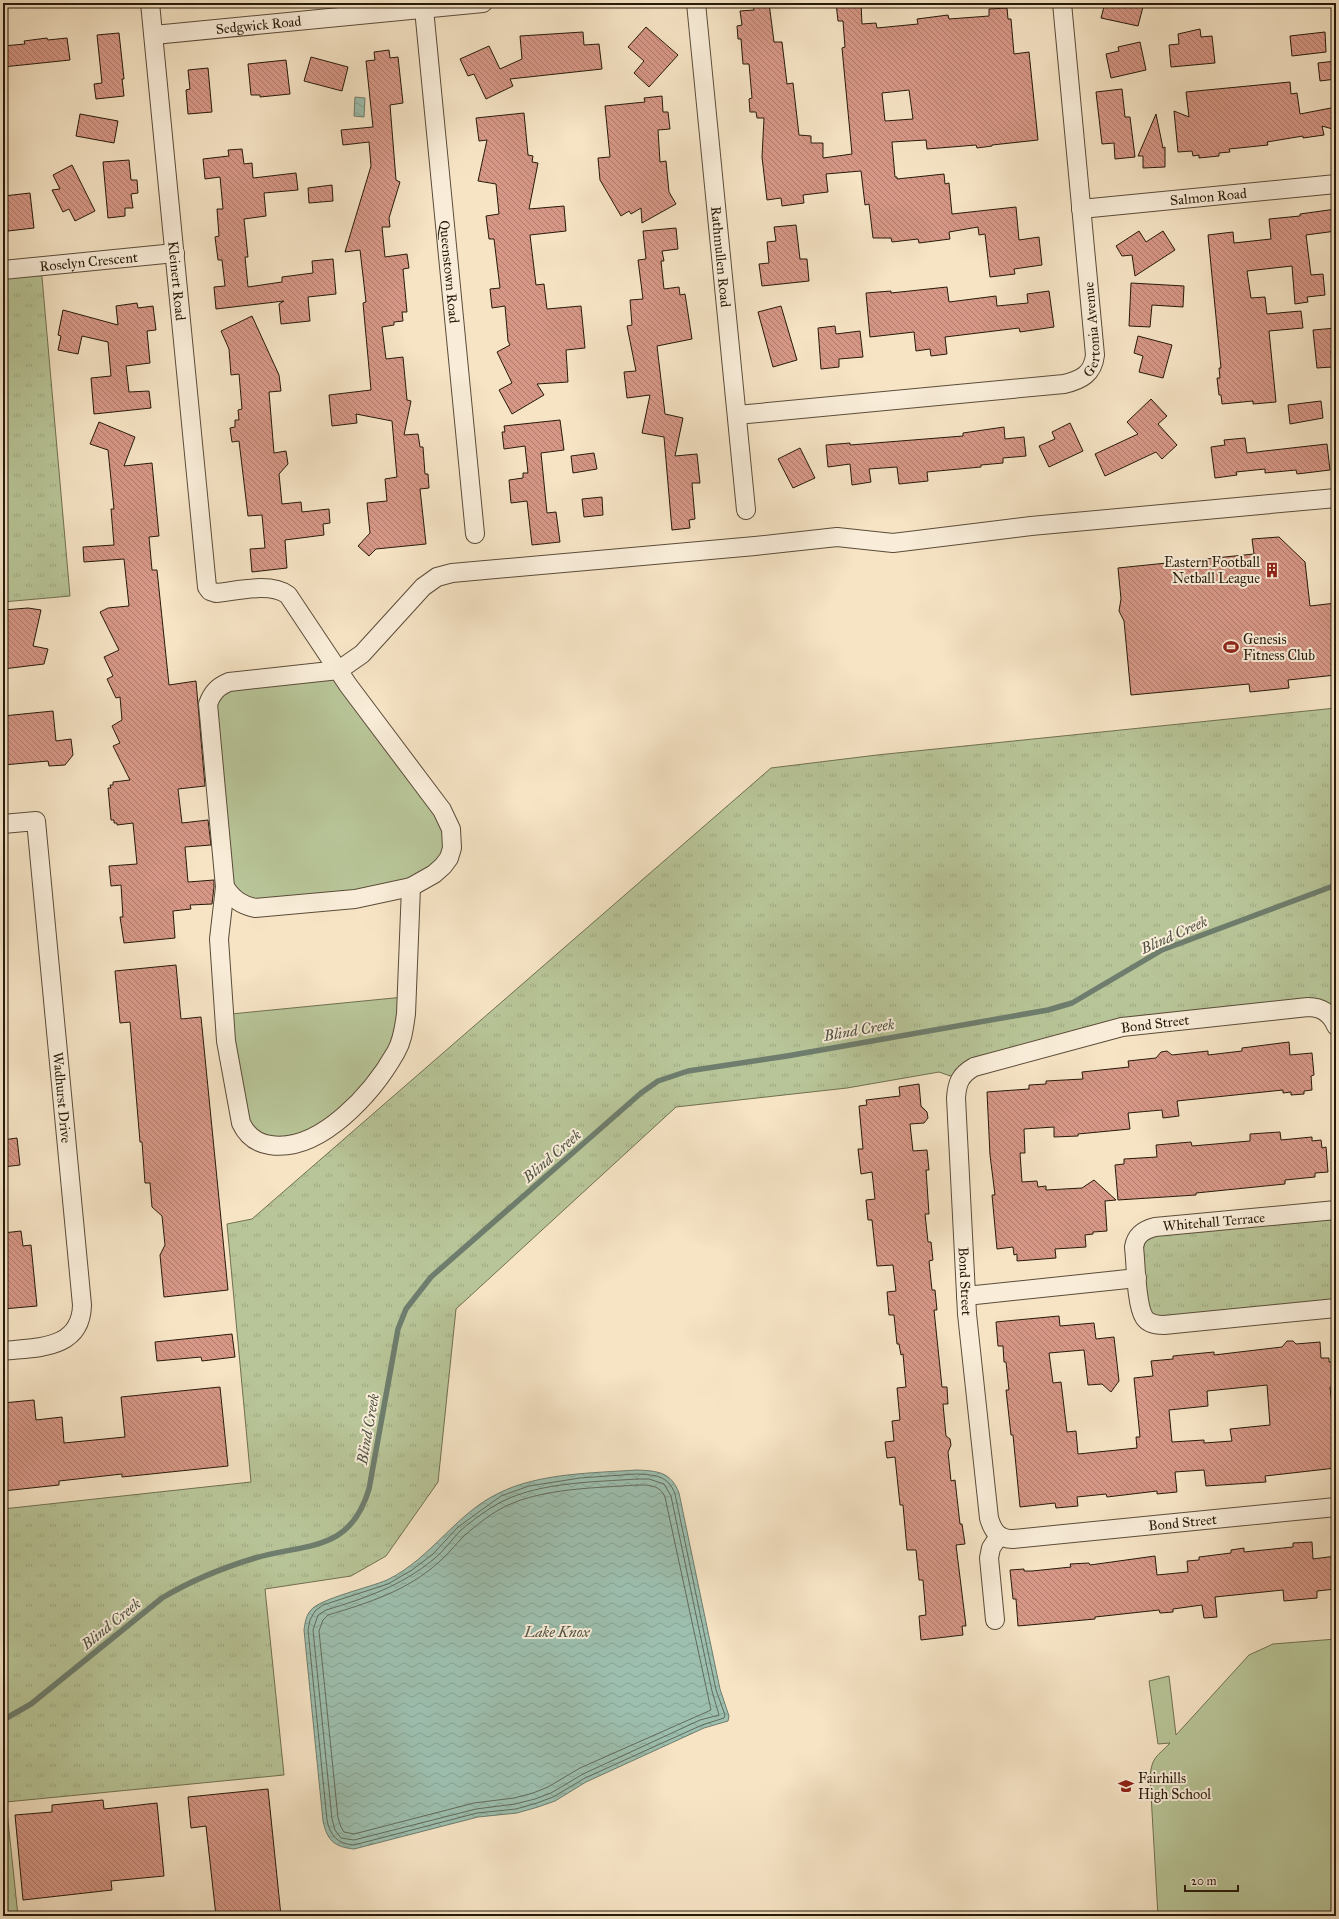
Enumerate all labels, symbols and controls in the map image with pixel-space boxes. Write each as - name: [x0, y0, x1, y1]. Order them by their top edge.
- street label: Sedgwick Road: [215, 12, 302, 37]
- street label: Salmon Road: [1169, 184, 1248, 209]
- street label: Rathmullen Road: [708, 205, 734, 308]
- street label: Queenstown Road: [436, 219, 463, 324]
- street label: Kleinert Road: [165, 240, 189, 321]
- street label: Roselyn Crescent: [39, 248, 138, 275]
- street label: Gertonia Avenue: [1079, 281, 1104, 380]
- place label: Eastern Football Netball League: [1164, 554, 1260, 587]
- building icon: Eastern Football Netball League: [1263, 561, 1281, 579]
- place label: Genesis Fitness Club: [1243, 631, 1315, 664]
- sports icon: Genesis Fitness Club: [1222, 638, 1240, 656]
- water label: Blind Creek: [1137, 912, 1211, 958]
- street label: Bond Street: [1120, 1011, 1190, 1037]
- water label: Blind Creek: [821, 1015, 896, 1045]
- street label: Wadhurst Drive: [50, 1051, 75, 1144]
- water label: Blind Creek: [518, 1126, 585, 1187]
- street label: Whitehall Terrace: [1162, 1209, 1266, 1235]
- street label: Bond Street: [955, 1247, 976, 1316]
- water label: Blind Creek: [353, 1392, 383, 1467]
- street label: Bond Street: [1147, 1510, 1218, 1534]
- water label: Blind Creek: [77, 1594, 145, 1654]
- water label: Lake Knox: [523, 1623, 590, 1641]
- place label: Fairhills High School: [1138, 1770, 1211, 1803]
- school or university icon: Fairhills High School: [1117, 1777, 1135, 1795]
- scale bar: [1185, 1867, 1238, 1893]
- text: 20 m: [1191, 1874, 1217, 1888]

